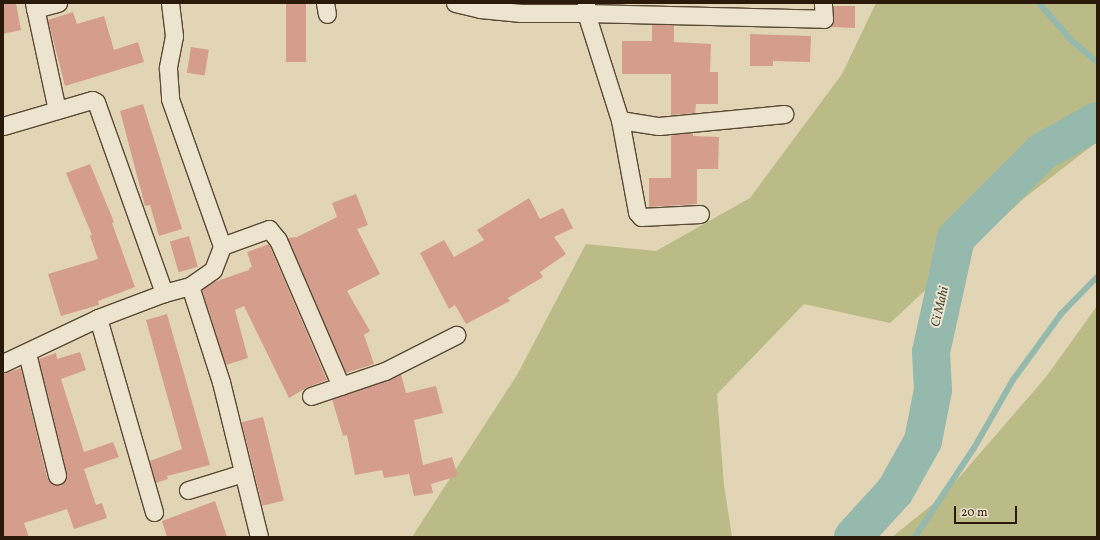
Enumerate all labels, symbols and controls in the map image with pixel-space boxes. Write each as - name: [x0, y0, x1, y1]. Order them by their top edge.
- water label: Ci Mahi: [929, 285, 953, 329]
- scale bar: [956, 498, 1019, 524]
- text: 20 m: [961, 505, 988, 521]

